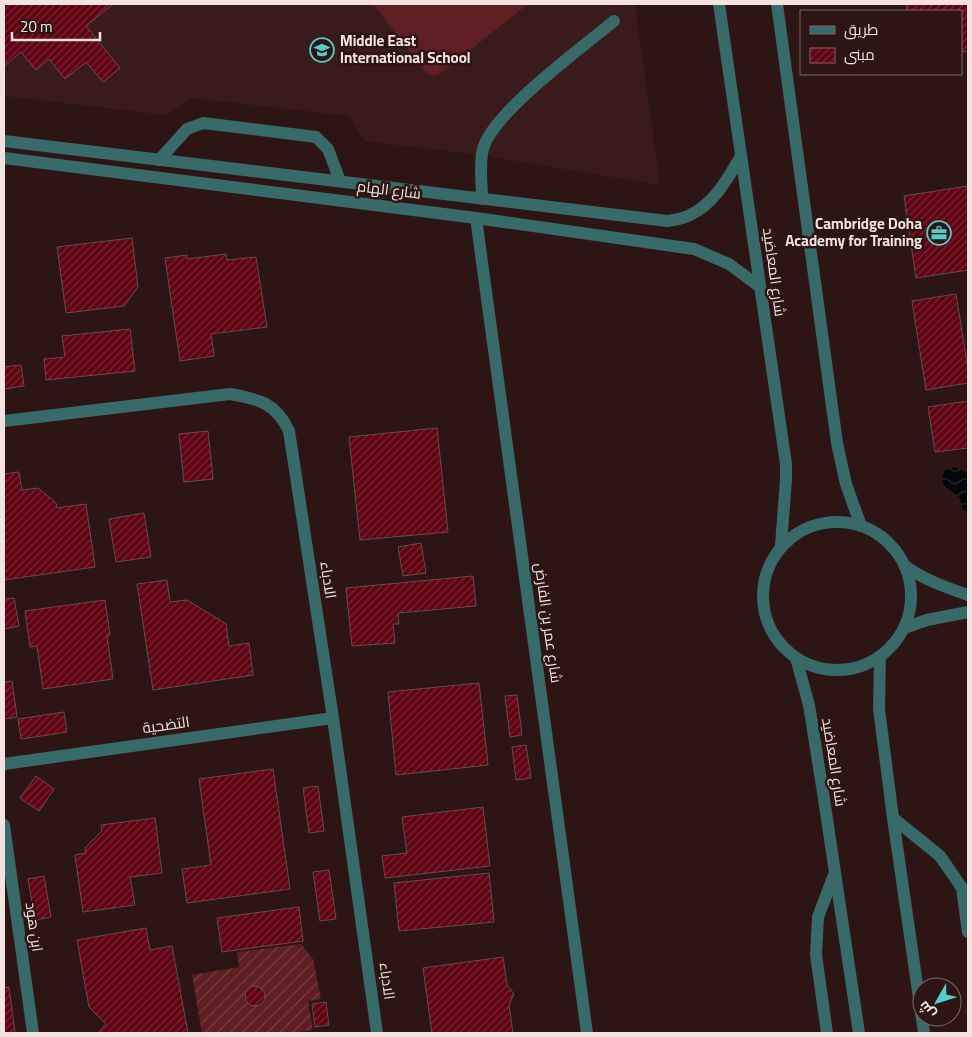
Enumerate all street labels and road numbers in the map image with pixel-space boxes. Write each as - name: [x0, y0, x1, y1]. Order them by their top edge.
- street label: شارع الهام: [355, 171, 423, 208]
- street label: شارع المعاضيد: [754, 226, 795, 318]
- street label: الادباء: [311, 559, 346, 601]
- street label: شارع عمر بن الفارض: [526, 561, 571, 685]
- street label: التضحية: [140, 707, 191, 742]
- street label: شارع المعاضيد: [813, 716, 856, 808]
- street label: ابن هود: [17, 900, 52, 954]
- street label: الادباء: [371, 960, 404, 1002]

